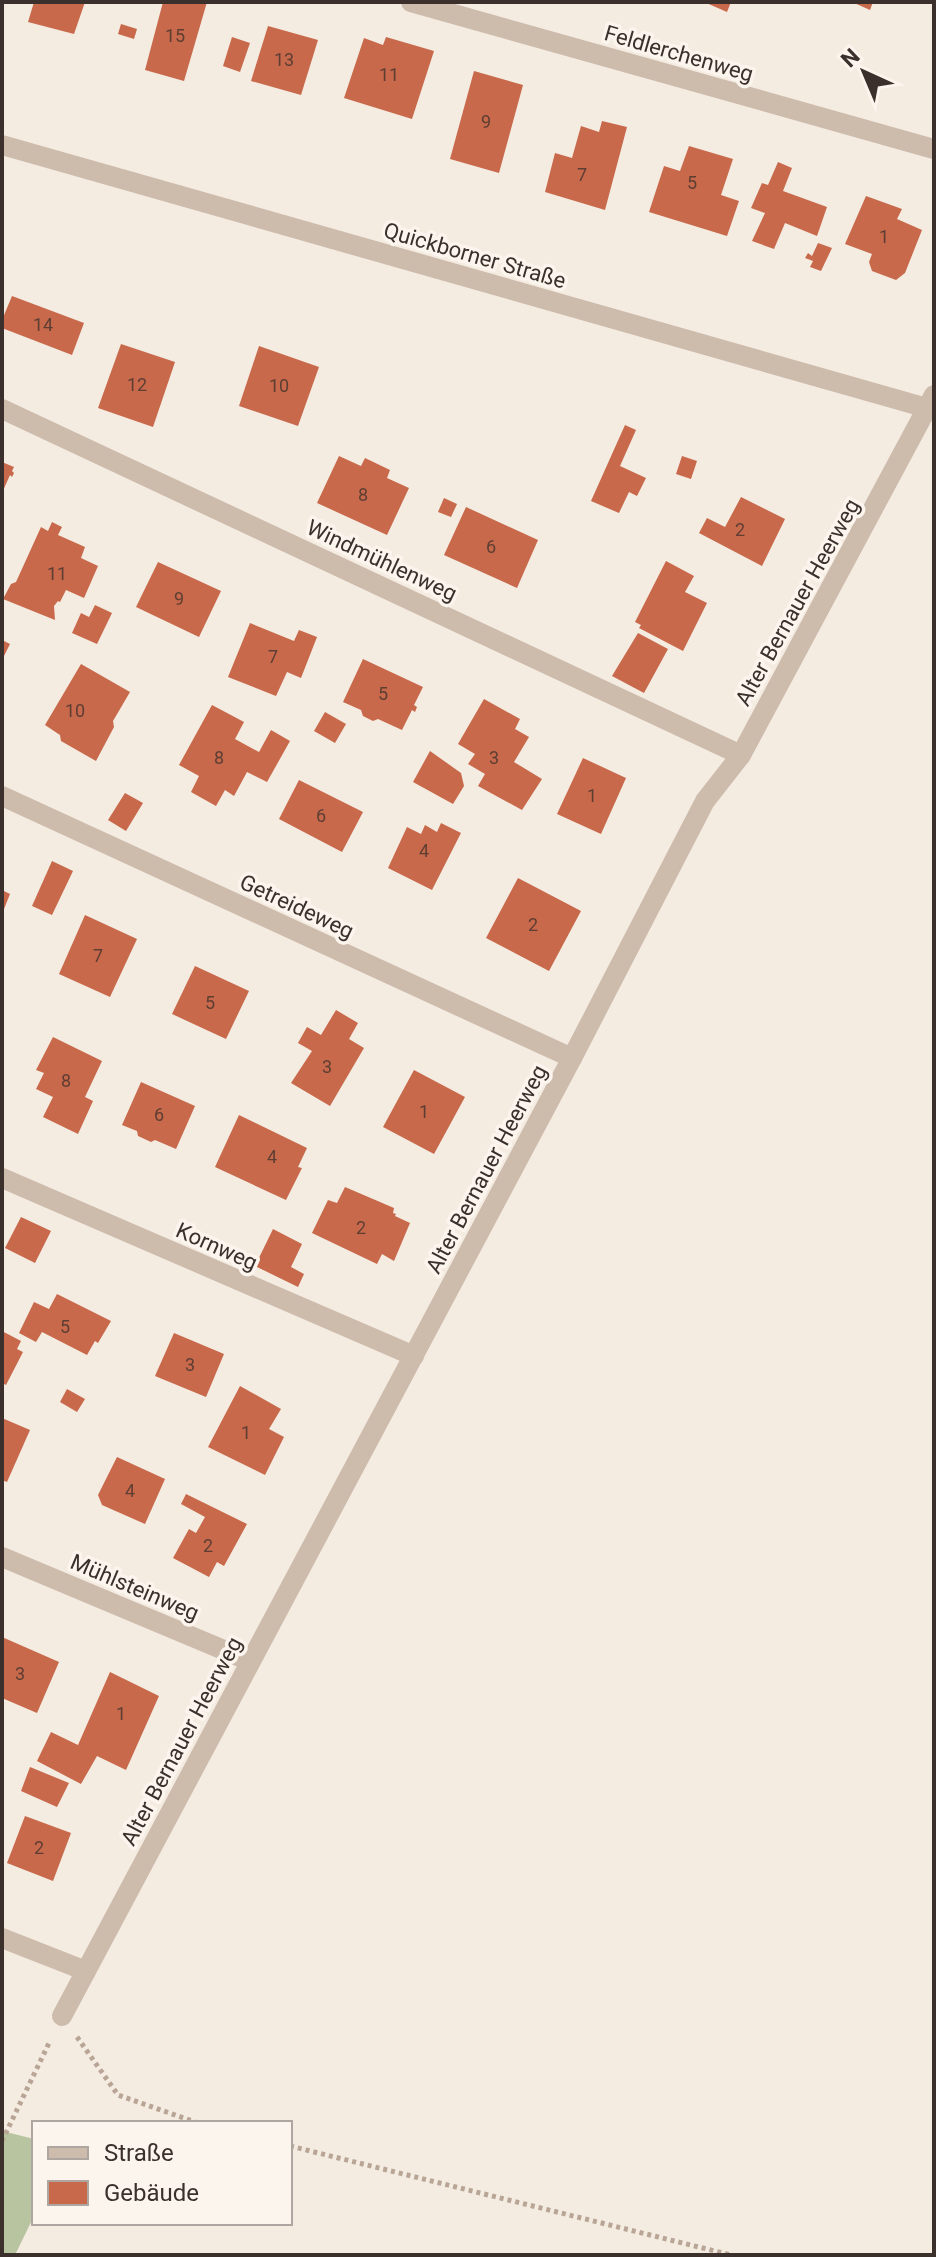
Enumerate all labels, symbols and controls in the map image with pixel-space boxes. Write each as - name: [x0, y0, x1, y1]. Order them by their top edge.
- street label: Feldlerchenweg: [602, 20, 756, 87]
- house number: 15: [165, 25, 185, 46]
- north arrow: [824, 32, 904, 112]
- text: N: [836, 44, 865, 72]
- house number: 13: [274, 49, 294, 70]
- house number: 11: [379, 64, 399, 85]
- house number: 9: [481, 111, 491, 132]
- house number: 7: [577, 164, 587, 185]
- house number: 5: [687, 172, 697, 193]
- street label: Quickborner Straße: [381, 218, 569, 293]
- house number: 1: [879, 226, 889, 247]
- house number: 14: [33, 314, 53, 335]
- house number: 12: [127, 374, 147, 395]
- house number: 10: [269, 375, 289, 396]
- house number: 8: [358, 484, 368, 505]
- street label: Alter Bernauer Heerweg: [730, 495, 865, 710]
- street label: Windmühlenweg: [303, 515, 461, 606]
- house number: 2: [735, 519, 745, 540]
- house number: 6: [486, 536, 496, 557]
- house number: 11: [47, 563, 67, 584]
- house number: 9: [174, 588, 184, 609]
- house number: 7: [268, 646, 278, 667]
- house number: 5: [378, 683, 388, 704]
- house number: 10: [65, 700, 85, 721]
- house number: 8: [214, 747, 224, 768]
- house number: 3: [489, 747, 499, 768]
- house number: 1: [587, 785, 597, 806]
- house number: 6: [316, 805, 326, 826]
- house number: 4: [419, 840, 429, 861]
- street label: Getreideweg: [236, 869, 358, 944]
- house number: 2: [528, 914, 538, 935]
- house number: 7: [93, 945, 103, 966]
- house number: 5: [205, 992, 215, 1013]
- house number: 3: [322, 1056, 332, 1077]
- street label: Alter Bernauer Heerweg: [421, 1061, 552, 1278]
- house number: 8: [61, 1070, 71, 1091]
- house number: 1: [419, 1101, 429, 1122]
- house number: 6: [154, 1104, 164, 1125]
- house number: 4: [267, 1146, 277, 1167]
- house number: 2: [356, 1217, 366, 1238]
- street label: Kornweg: [172, 1218, 261, 1275]
- house number: 5: [60, 1316, 70, 1337]
- house number: 3: [185, 1354, 195, 1375]
- house number: 1: [241, 1422, 251, 1443]
- house number: 4: [125, 1480, 135, 1501]
- house number: 2: [203, 1535, 213, 1556]
- street label: Mühlsteinweg: [67, 1549, 203, 1626]
- street label: Alter Bernauer Heerweg: [116, 1633, 247, 1850]
- house number: 3: [15, 1663, 25, 1684]
- house number: 1: [116, 1703, 126, 1724]
- house number: 2: [34, 1837, 44, 1858]
- legend: [32, 2121, 292, 2225]
- text: Straße: [104, 2139, 174, 2167]
- text: Gebäude: [104, 2179, 199, 2207]

